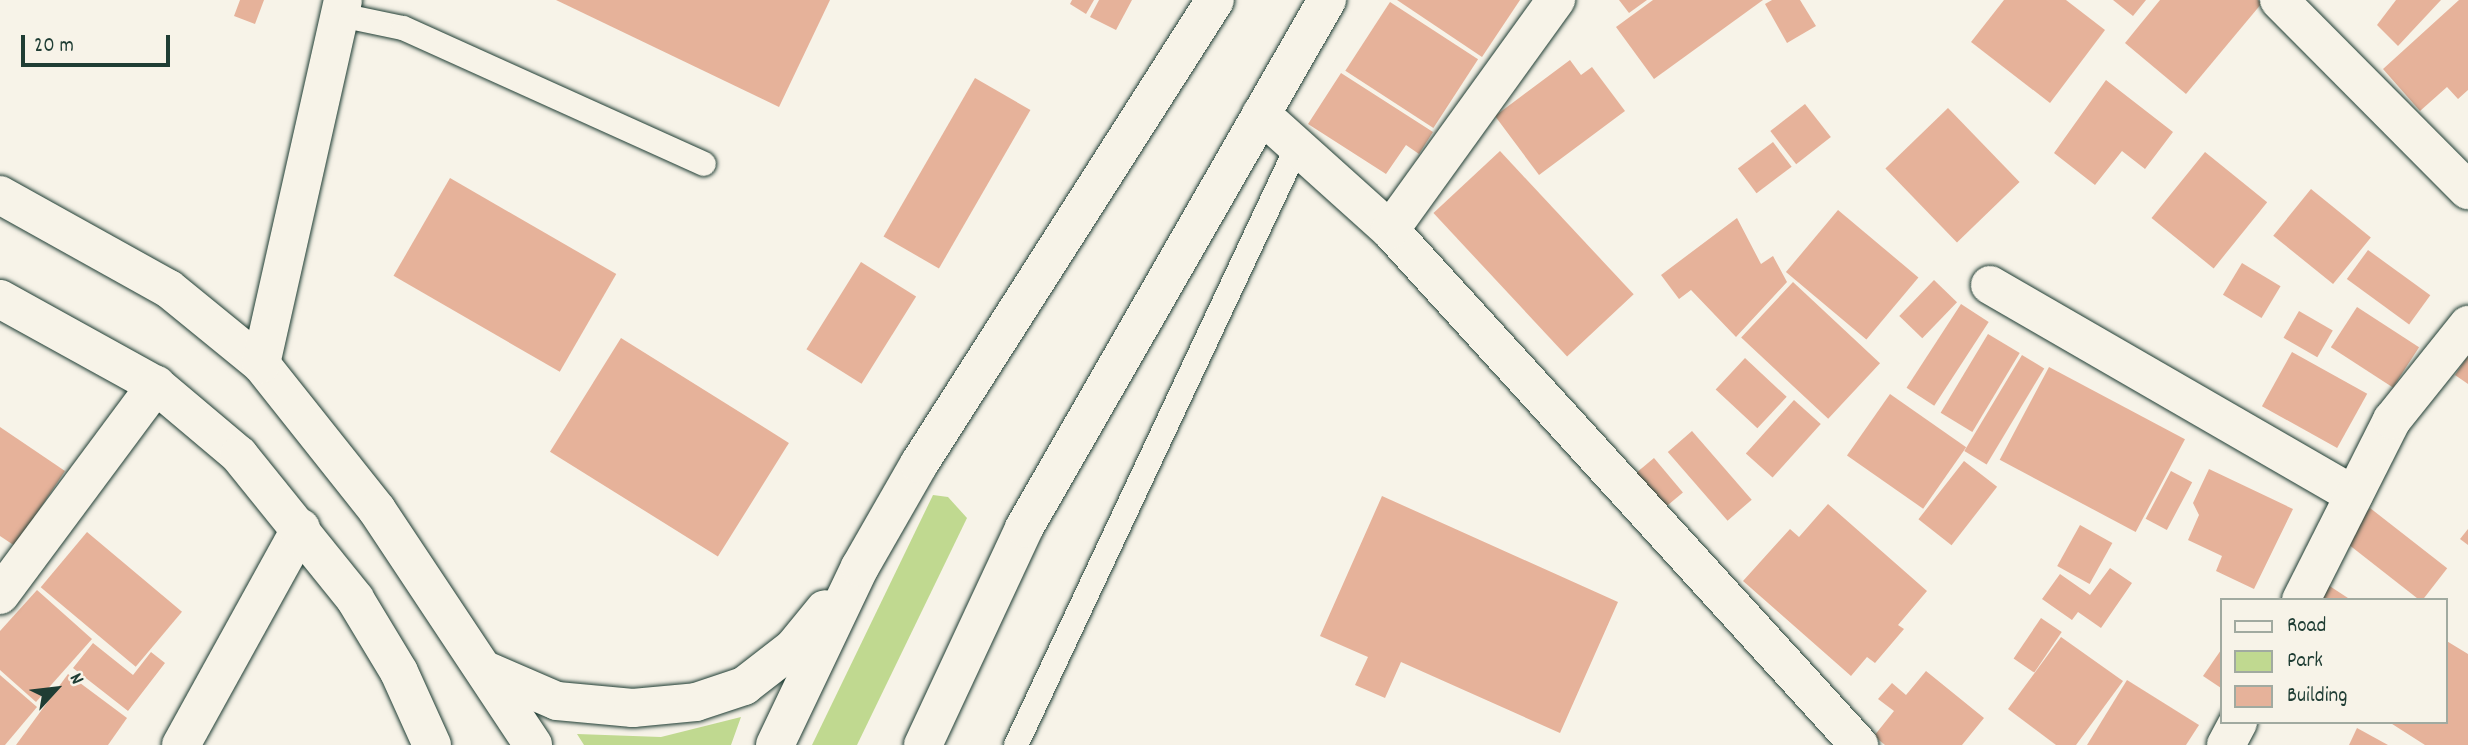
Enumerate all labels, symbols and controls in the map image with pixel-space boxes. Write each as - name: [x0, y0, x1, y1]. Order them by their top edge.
- scale bar: [24, 21, 173, 65]
- text: 20 m: [34, 32, 74, 62]
- legend: [2220, 598, 2447, 724]
- text: Road: [2287, 612, 2326, 642]
- text: Park: [2287, 647, 2323, 677]
- north arrow: [21, 654, 91, 724]
- text: N: [61, 669, 89, 690]
- text: Building: [2287, 682, 2347, 712]

